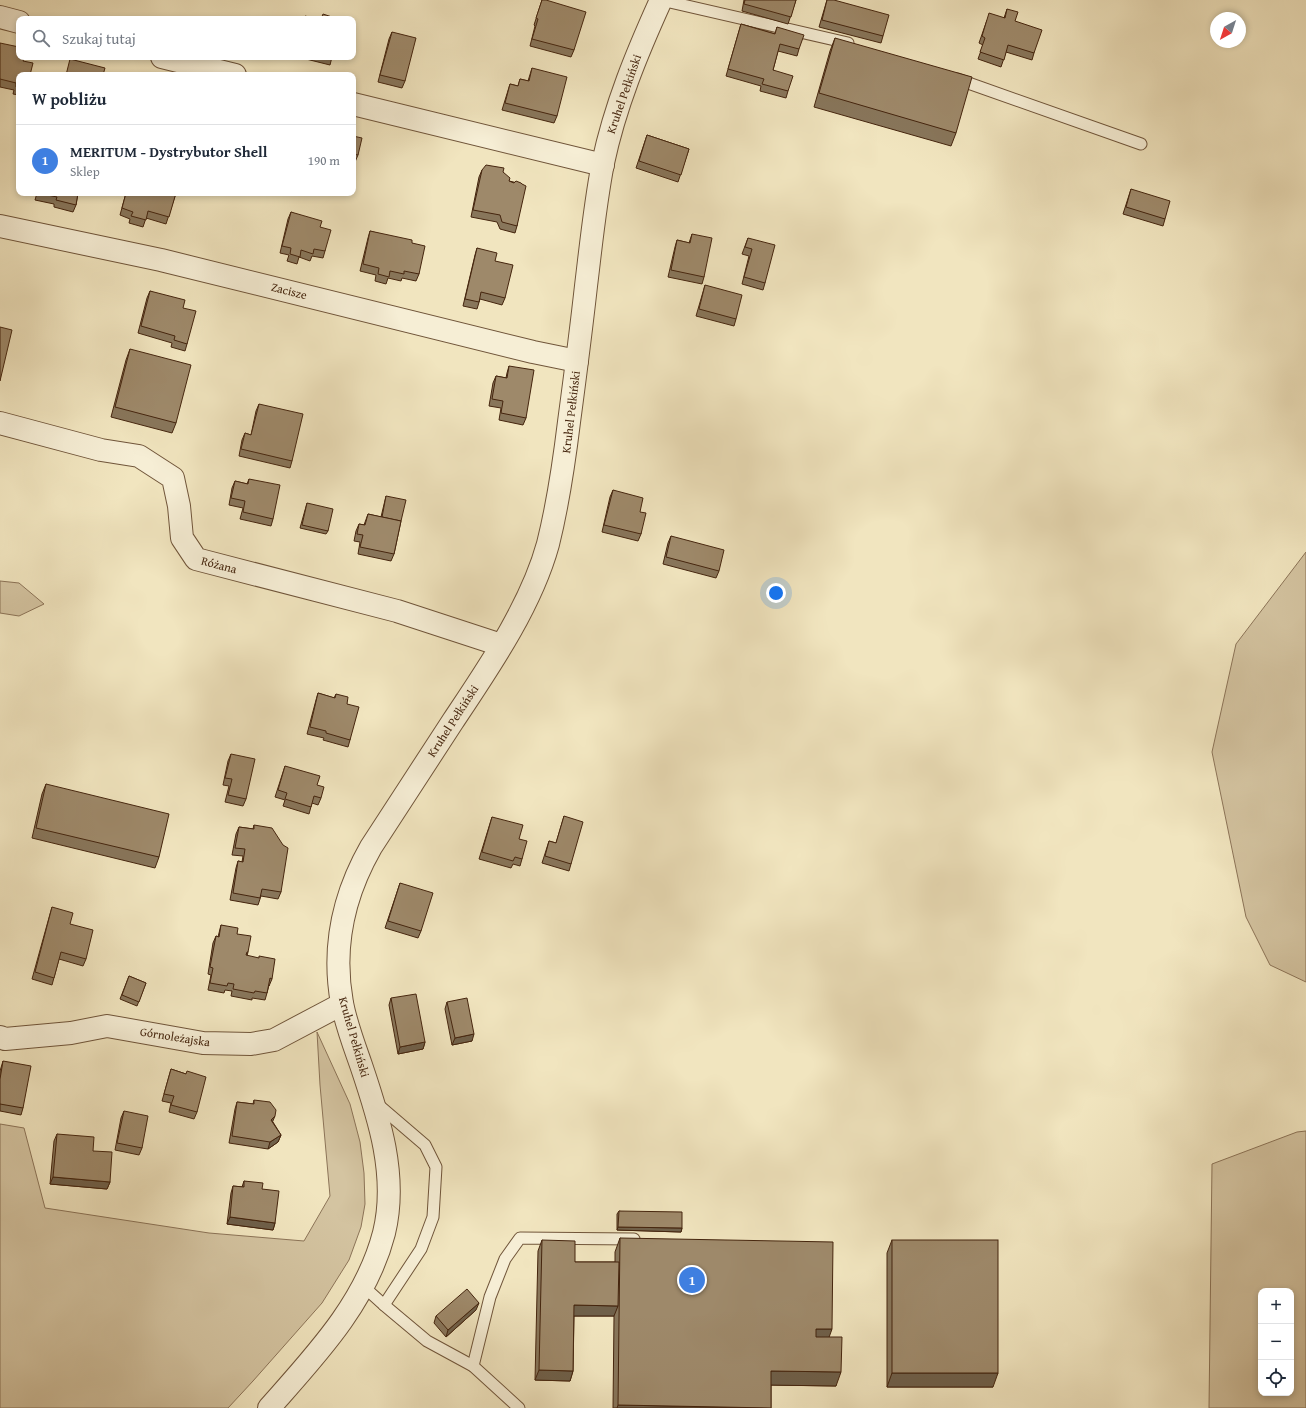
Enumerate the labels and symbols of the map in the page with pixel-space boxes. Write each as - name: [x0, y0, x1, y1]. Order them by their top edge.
- north arrow: [1210, 12, 1246, 48]
- street label: Kruhel Pełkiński: [602, 51, 645, 136]
- street label: Zacisze: [269, 278, 309, 303]
- street label: Kruhel Pełkiński: [557, 369, 584, 454]
- street label: Różana: [199, 552, 239, 578]
- your location: [766, 583, 786, 603]
- street label: Kruhel Pełkiński: [423, 681, 483, 760]
- street label: Kruhel Pełkiński: [335, 995, 374, 1080]
- street label: Górnoleżajska: [139, 1023, 212, 1050]
- pin: 1: [679, 1265, 705, 1295]

